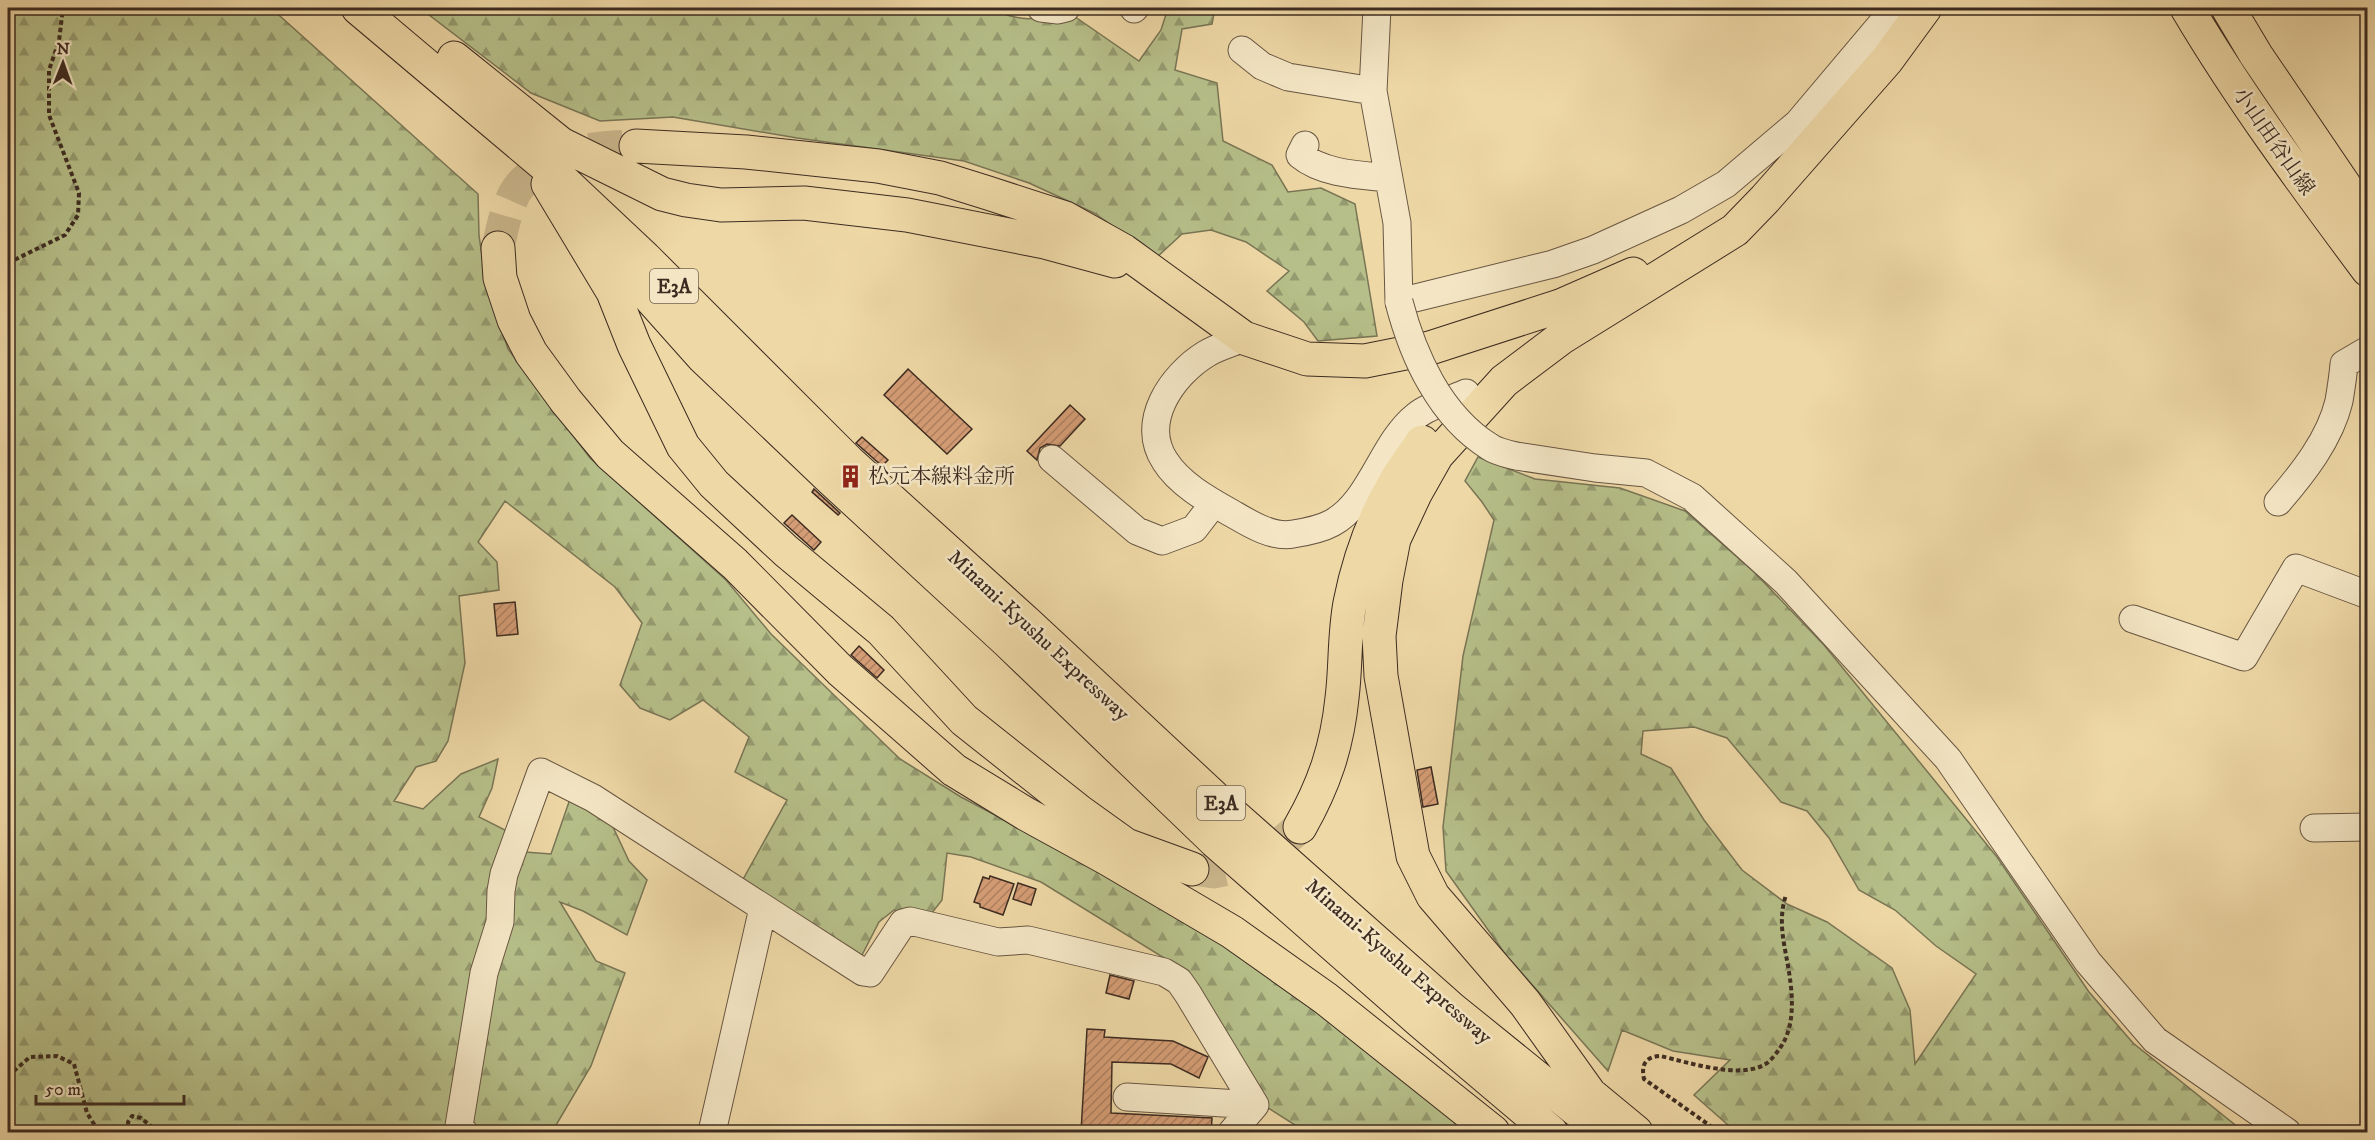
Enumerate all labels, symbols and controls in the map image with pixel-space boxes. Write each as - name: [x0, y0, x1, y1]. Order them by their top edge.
- north arrow: [33, 33, 93, 93]
- text: N: [57, 39, 70, 59]
- street label: 小山田谷山線: [2226, 83, 2320, 201]
- road number: E3A: [650, 269, 698, 303]
- building icon: 松元本線料金所: [837, 463, 863, 489]
- place label: 松元本線料金所: [868, 464, 1015, 490]
- street label: Minami-Kyushu Expressway: [942, 545, 1135, 727]
- road number: E3A: [1197, 786, 1245, 820]
- street label: Minami-Kyushu Expressway: [1300, 873, 1498, 1051]
- scale bar: [36, 1068, 184, 1106]
- text: 50 m: [45, 1079, 81, 1101]

